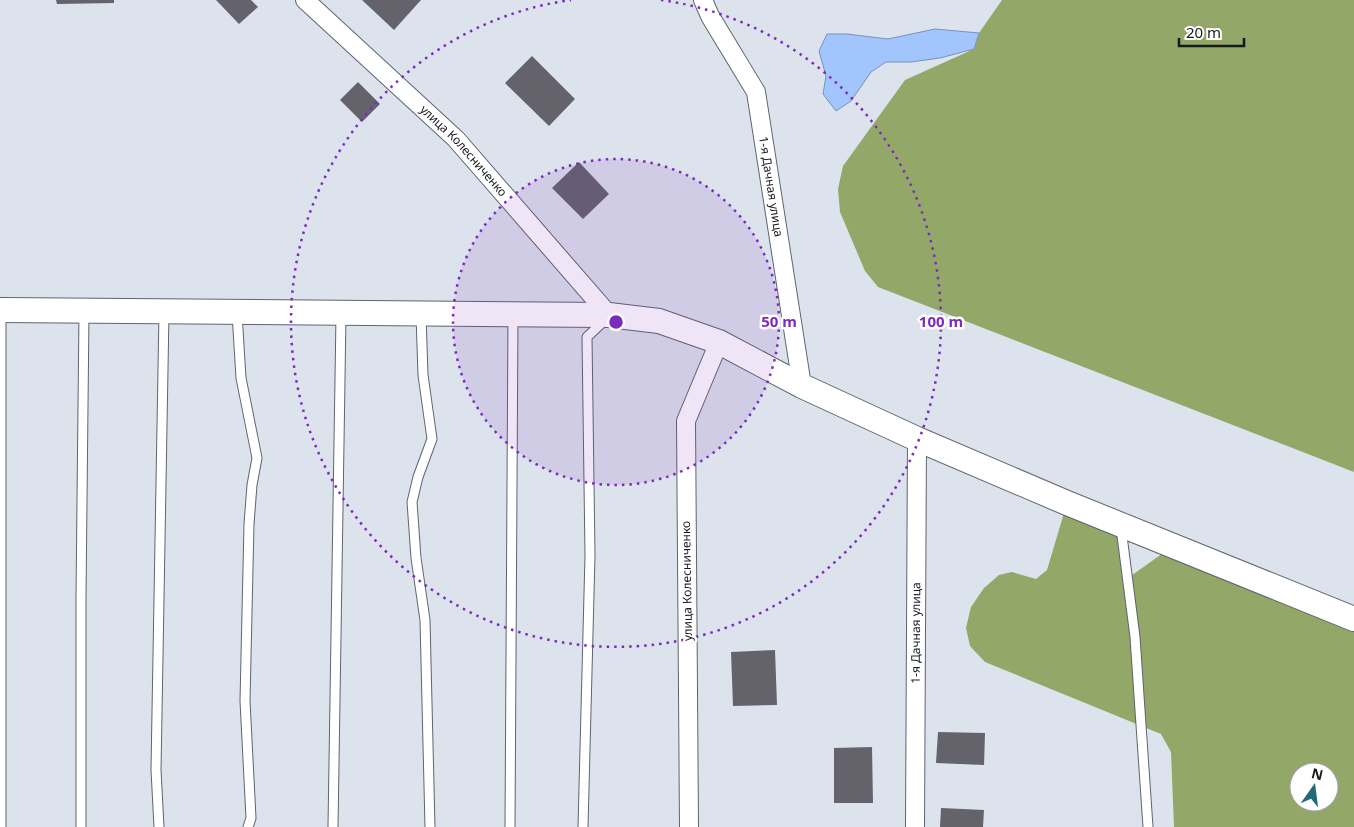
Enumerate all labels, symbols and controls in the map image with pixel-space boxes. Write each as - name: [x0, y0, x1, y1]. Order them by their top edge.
- scale bar: [1179, 15, 1244, 47]
- text: 20 m: [1186, 22, 1221, 42]
- street label: улица Колесниченко: [416, 101, 511, 200]
- street label: 1-я Дачная улица: [755, 135, 788, 238]
- text: 50 m: [761, 311, 797, 331]
- text: 100 m: [919, 311, 963, 331]
- centre of rings: [607, 313, 625, 331]
- street label: улица Колесниченко: [677, 521, 696, 641]
- street label: 1-я Дачная улица: [907, 582, 924, 684]
- north arrow: [1289, 762, 1339, 812]
- text: N: [1309, 763, 1325, 784]

